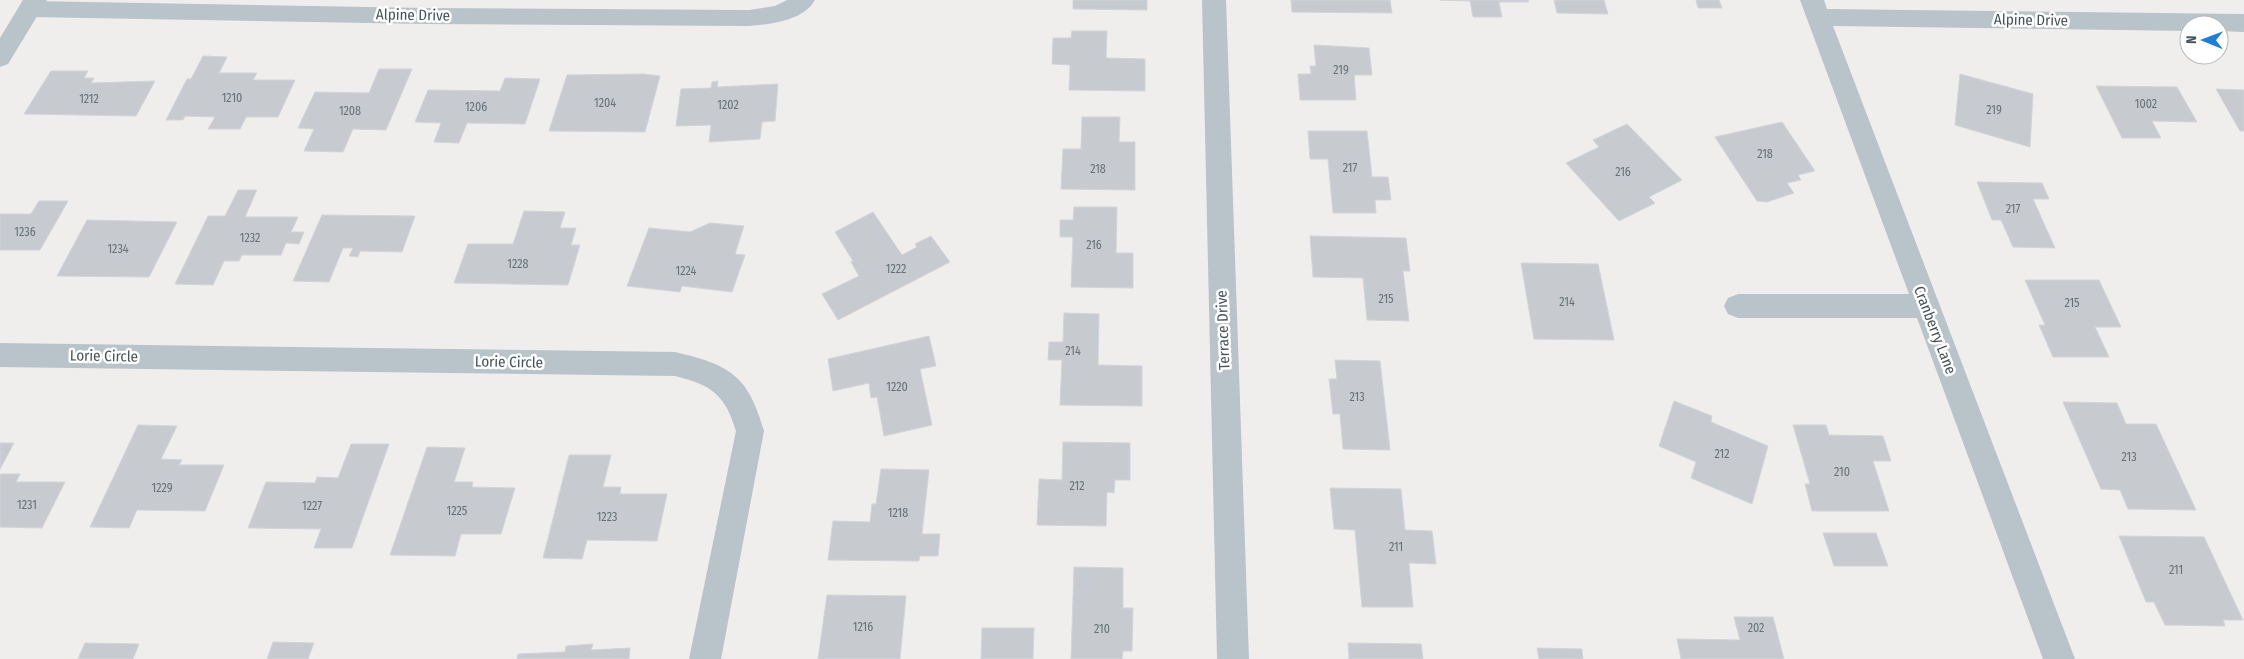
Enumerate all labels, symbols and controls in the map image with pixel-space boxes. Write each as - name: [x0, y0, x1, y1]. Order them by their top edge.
- street label: Alpine Drive: [376, 5, 450, 25]
- street label: Alpine Drive: [1994, 10, 2068, 30]
- north arrow: [2179, 15, 2229, 65]
- text: N: [2183, 35, 2200, 44]
- house number: 219: [1333, 63, 1349, 77]
- house number: 1210: [222, 91, 242, 105]
- house number: 1212: [79, 92, 99, 106]
- house number: 1204: [594, 96, 616, 110]
- house number: 1002: [2135, 97, 2157, 111]
- house number: 1202: [717, 98, 739, 112]
- house number: 1206: [465, 100, 487, 114]
- house number: 219: [1986, 103, 2002, 117]
- house number: 1208: [339, 104, 361, 118]
- house number: 218: [1757, 147, 1773, 161]
- house number: 217: [1343, 161, 1357, 175]
- house number: 218: [1090, 162, 1106, 176]
- house number: 216: [1615, 165, 1631, 179]
- house number: 217: [2006, 202, 2020, 216]
- house number: 1236: [14, 225, 36, 239]
- house number: 1232: [240, 231, 260, 245]
- house number: 216: [1086, 238, 1102, 252]
- house number: 1234: [107, 242, 129, 256]
- house number: 1228: [507, 257, 529, 271]
- house number: 1222: [886, 262, 906, 276]
- house number: 1224: [676, 264, 697, 278]
- street label: Cranberry Lane: [1910, 284, 1960, 376]
- street label: Terrace Drive: [1213, 290, 1233, 370]
- house number: 215: [1378, 292, 1394, 306]
- house number: 214: [1559, 295, 1575, 309]
- house number: 215: [2064, 296, 2080, 310]
- house number: 214: [1065, 344, 1081, 358]
- street label: Lorie Circle: [70, 346, 138, 366]
- street label: Lorie Circle: [475, 352, 543, 372]
- house number: 1220: [886, 380, 908, 394]
- house number: 213: [1349, 390, 1365, 404]
- house number: 212: [1714, 447, 1730, 461]
- house number: 213: [2121, 450, 2137, 464]
- house number: 210: [1834, 465, 1850, 479]
- house number: 212: [1069, 479, 1085, 493]
- house number: 1229: [151, 481, 173, 495]
- house number: 1231: [17, 498, 37, 512]
- house number: 1227: [302, 499, 322, 513]
- house number: 1225: [447, 504, 468, 518]
- house number: 1218: [888, 506, 908, 520]
- house number: 1223: [597, 510, 617, 524]
- house number: 211: [1389, 540, 1403, 554]
- house number: 211: [2169, 563, 2183, 577]
- house number: 1216: [853, 620, 873, 634]
- house number: 202: [1748, 621, 1764, 635]
- house number: 210: [1094, 622, 1110, 636]

